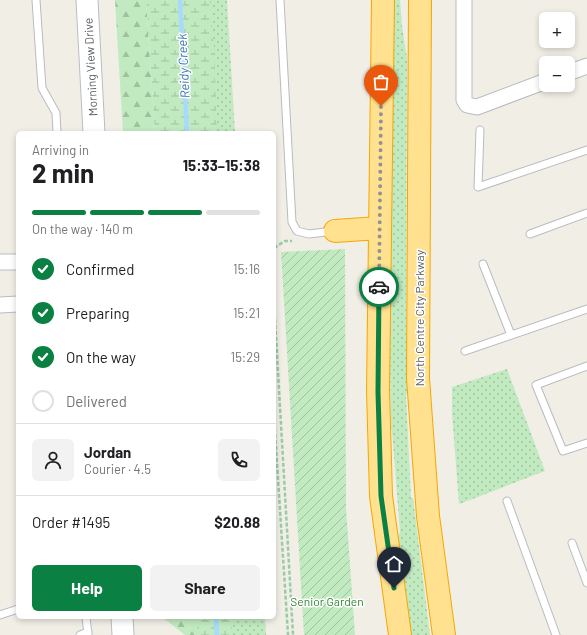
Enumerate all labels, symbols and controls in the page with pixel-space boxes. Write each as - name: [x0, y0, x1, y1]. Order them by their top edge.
- map controls: [539, 12, 575, 92]
- button: +: [539, 12, 575, 48]
- street label: Morning View Drive: [80, 17, 100, 117]
- water label: Reidy Creek: [173, 33, 193, 99]
- button: −: [539, 56, 575, 92]
- pin: [364, 65, 398, 106]
- icon: bag: [370, 71, 392, 93]
- text: Arriving in: [32, 142, 89, 158]
- text: 15:33–15:38: [183, 156, 260, 174]
- text: 2 min: [32, 157, 94, 188]
- text: On the way · 140 m: [32, 221, 133, 237]
- street label: North Centre City Parkway: [412, 249, 426, 386]
- icon: check: [32, 258, 54, 280]
- text: Confirmed: [66, 260, 134, 278]
- text: 15:16: [233, 261, 260, 277]
- courier: [359, 267, 399, 307]
- icon: car: [368, 276, 390, 298]
- icon: check: [32, 302, 54, 324]
- text: Preparing: [66, 304, 130, 322]
- text: 15:21: [233, 305, 260, 321]
- icon: check: [32, 346, 54, 368]
- text: On the way: [66, 348, 136, 366]
- text: 15:29: [231, 349, 260, 365]
- text: Delivered: [66, 392, 127, 410]
- button: person: [32, 439, 74, 481]
- button: phone: [218, 439, 260, 481]
- text: Jordan: [84, 443, 131, 461]
- text: Courier · 4.5: [84, 461, 151, 477]
- text: Order #1495: [32, 513, 110, 531]
- text: $20.88: [214, 513, 260, 531]
- pin: [377, 547, 411, 588]
- icon: home: [383, 553, 405, 575]
- button: Help: [32, 565, 142, 611]
- button: Share: [150, 565, 260, 611]
- park label: Senior Garden: [290, 594, 364, 608]

